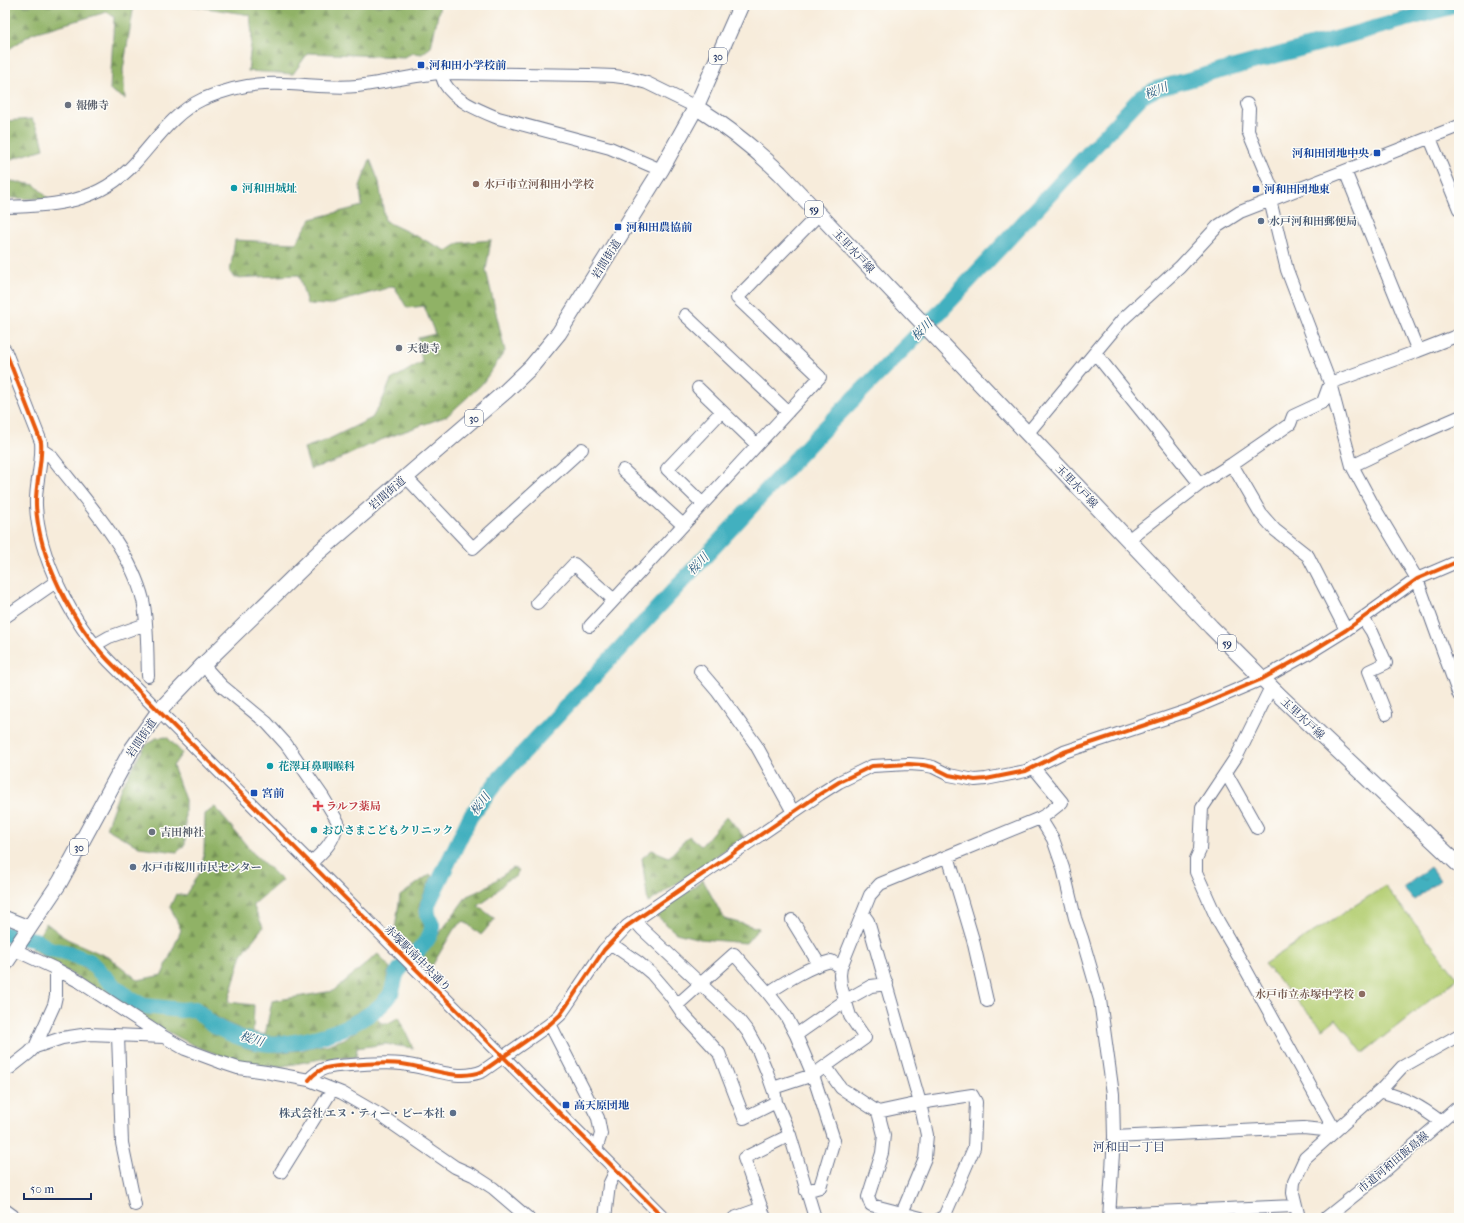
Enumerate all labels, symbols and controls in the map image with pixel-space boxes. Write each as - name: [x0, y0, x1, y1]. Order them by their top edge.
- road number: 30: [709, 48, 727, 64]
- place label: 河和田小学校前: [429, 59, 507, 72]
- marker: 河和田小学校前: [416, 60, 426, 70]
- water label: 桜川: [1142, 79, 1172, 102]
- place label: 報佛寺: [76, 99, 109, 112]
- marker: 報佛寺: [63, 100, 73, 110]
- place label: 河和田団地中央: [1292, 147, 1370, 160]
- marker: 河和田団地中央: [1372, 148, 1382, 158]
- place label: 水戸市立河和田小学校: [484, 178, 594, 191]
- marker: 水戸市立河和田小学校: [471, 179, 481, 189]
- place label: 河和田城址: [242, 182, 297, 195]
- marker: 河和田城址: [229, 183, 239, 193]
- place label: 河和田団地東: [1264, 183, 1330, 196]
- marker: 河和田団地東: [1251, 184, 1261, 194]
- road number: 59: [805, 201, 823, 217]
- place label: 水戸河和田郵便局: [1269, 215, 1357, 228]
- marker: 水戸河和田郵便局: [1256, 216, 1266, 226]
- place label: 河和田農協前: [626, 221, 693, 234]
- marker: 河和田農協前: [613, 222, 623, 232]
- street label: 玉里水戸線: [830, 227, 877, 276]
- street label: 岩間街道: [589, 237, 624, 281]
- water label: 桜川: [909, 315, 937, 343]
- place label: 天徳寺: [407, 342, 440, 355]
- marker: 天徳寺: [394, 343, 404, 353]
- road number: 30: [465, 410, 483, 426]
- street label: 玉里水戸線: [1053, 462, 1100, 511]
- street label: 岩間街道: [366, 474, 408, 513]
- water label: 桜川: [685, 549, 713, 578]
- road number: 59: [1218, 635, 1236, 651]
- street label: 玉里水戸線: [1278, 695, 1327, 742]
- street label: 岩間街道: [124, 716, 159, 760]
- place label: 花澤耳鼻咽喉科: [278, 760, 355, 773]
- marker: 花澤耳鼻咽喉科: [265, 761, 275, 771]
- place label: 宮前: [262, 787, 285, 800]
- marker: 宮前: [249, 788, 259, 798]
- water label: 桜川: [467, 789, 494, 818]
- place label: ラルフ薬局: [326, 800, 381, 813]
- marker: ラルフ薬局: [313, 801, 323, 811]
- place label: おひさまこどもクリニック: [322, 824, 453, 837]
- marker: おひさまこどもクリニック: [309, 825, 319, 835]
- place label: 吉田神社: [160, 826, 204, 839]
- marker: 吉田神社: [147, 827, 157, 837]
- road number: 30: [70, 839, 88, 855]
- place label: 水戸市桜川市民センター: [141, 861, 262, 874]
- marker: 水戸市桜川市民センター: [128, 862, 138, 872]
- street label: 赤塚駅南中央通り: [382, 923, 453, 994]
- place label: 水戸市立赤塚中学校: [1255, 988, 1354, 1001]
- marker: 水戸市立赤塚中学校: [1357, 989, 1367, 999]
- water label: 桜川: [238, 1029, 267, 1050]
- place label: 高天原団地: [574, 1099, 630, 1112]
- marker: 高天原団地: [561, 1100, 571, 1110]
- place label: 株式会社 エヌ・ティー・ビー本社: [279, 1107, 445, 1120]
- marker: 株式会社 エヌ・ティー・ビー本社: [448, 1108, 458, 1118]
- street label: 市道河和田飯島線: [1355, 1129, 1431, 1196]
- district label: 河和田一丁目: [1093, 1140, 1165, 1154]
- scale bar: [24, 1175, 91, 1201]
- text: 50 m: [30, 1182, 54, 1196]

